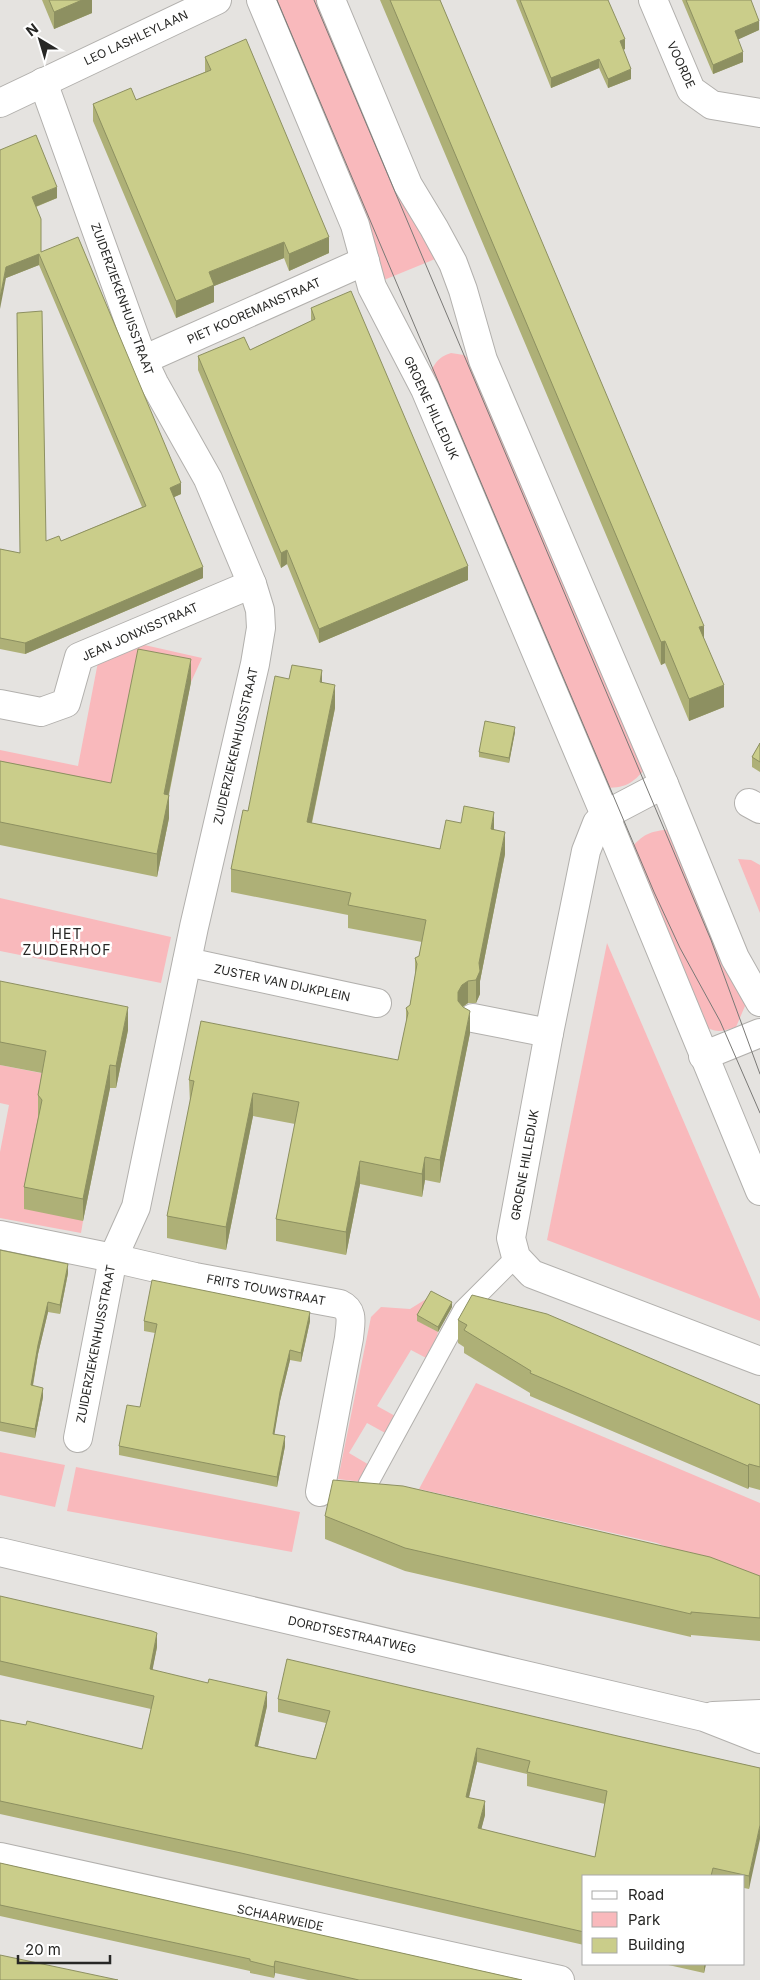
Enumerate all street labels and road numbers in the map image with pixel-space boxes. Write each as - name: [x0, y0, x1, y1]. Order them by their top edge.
- street label: LEO LASHLEYLAAN: [81, 7, 190, 68]
- street label: VOORDE: [664, 39, 699, 91]
- street label: ZUIDERZIEKENHUISSTRAAT: [88, 221, 157, 377]
- street label: PIET KOOREMANSTRAAT: [185, 274, 323, 347]
- street label: GROENE HILLEDIJK: [401, 354, 462, 462]
- street label: JEAN JONXISSTRAAT: [79, 599, 200, 664]
- street label: ZUIDERZIEKENHUISSTRAAT: [210, 666, 261, 826]
- street label: ZUSTER VAN DIJKPLEIN: [213, 961, 352, 1004]
- street label: GROENE HILLEDIJK: [507, 1108, 542, 1222]
- street label: ZUIDERZIEKENHUISSTRAAT: [73, 1263, 118, 1424]
- street label: FRITS TOUWSTRAAT: [205, 1271, 327, 1308]
- street label: DORDTSESTRAATWEG: [287, 1612, 418, 1657]
- street label: SCHAARWEIDE: [236, 1901, 325, 1934]

